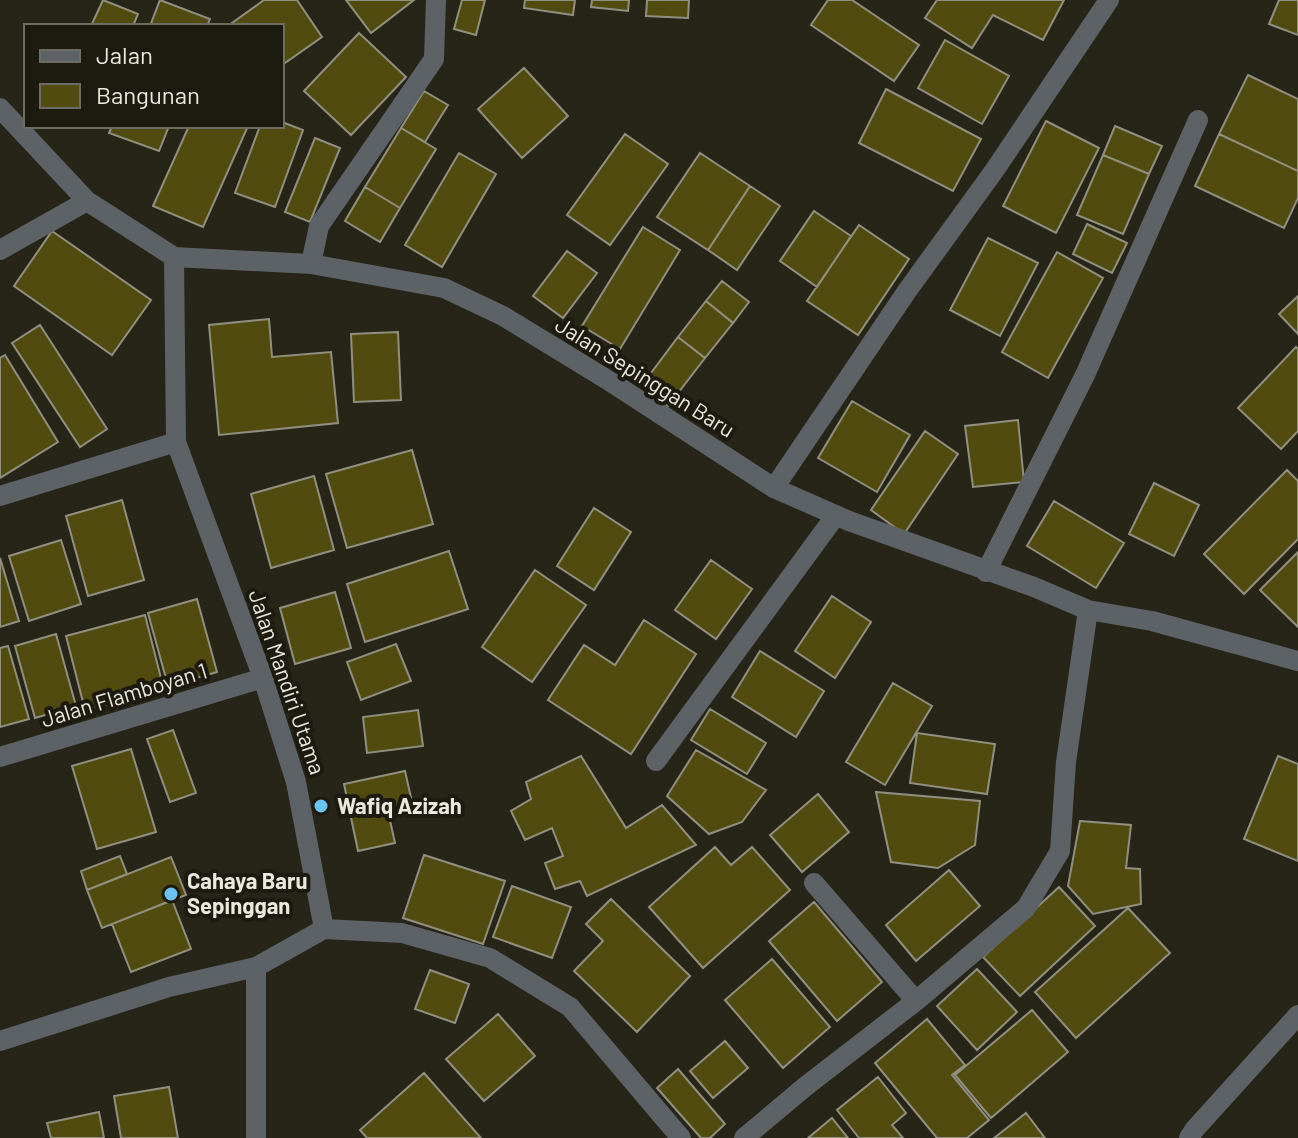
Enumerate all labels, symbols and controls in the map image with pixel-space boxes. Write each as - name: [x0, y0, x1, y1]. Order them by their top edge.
- legend: [24, 24, 284, 128]
- text: Jalan: [96, 40, 153, 69]
- text: Bangunan: [96, 80, 200, 109]
- street label: Jalan Sepinggan Baru: [551, 310, 740, 442]
- street label: Jalan Mandiri Utama: [244, 586, 332, 778]
- street label: Jalan Flamboyan 1: [38, 656, 210, 732]
- place label: Wafiq Azizah: [337, 792, 462, 818]
- marker: Wafiq Azizah: [312, 797, 330, 815]
- place label: Cahaya Baru Sepinggan: [187, 867, 307, 918]
- marker: Cahaya Baru Sepinggan: [162, 885, 180, 903]

